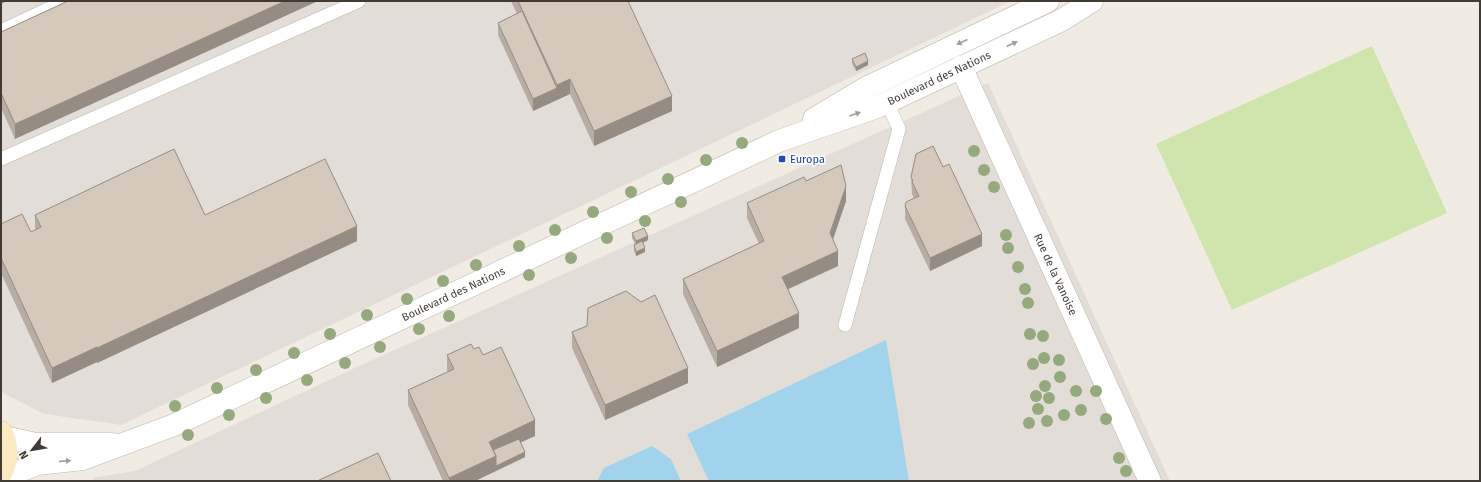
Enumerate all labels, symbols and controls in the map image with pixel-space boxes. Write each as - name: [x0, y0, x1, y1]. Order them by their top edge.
- one-way arrow: [956, 39, 967, 45]
- one-way arrow: [1006, 41, 1018, 47]
- street label: Boulevard des Nations: [885, 48, 993, 108]
- one-way arrow: [850, 111, 862, 117]
- place label: Europa: [790, 153, 825, 166]
- marker: Europa: [777, 154, 787, 164]
- street label: Rue de la Vanoise: [1031, 232, 1080, 317]
- street label: Boulevard des Nations: [400, 264, 507, 324]
- north arrow: [12, 430, 52, 470]
- text: N: [16, 448, 31, 461]
- one-way arrow: [59, 458, 71, 465]

